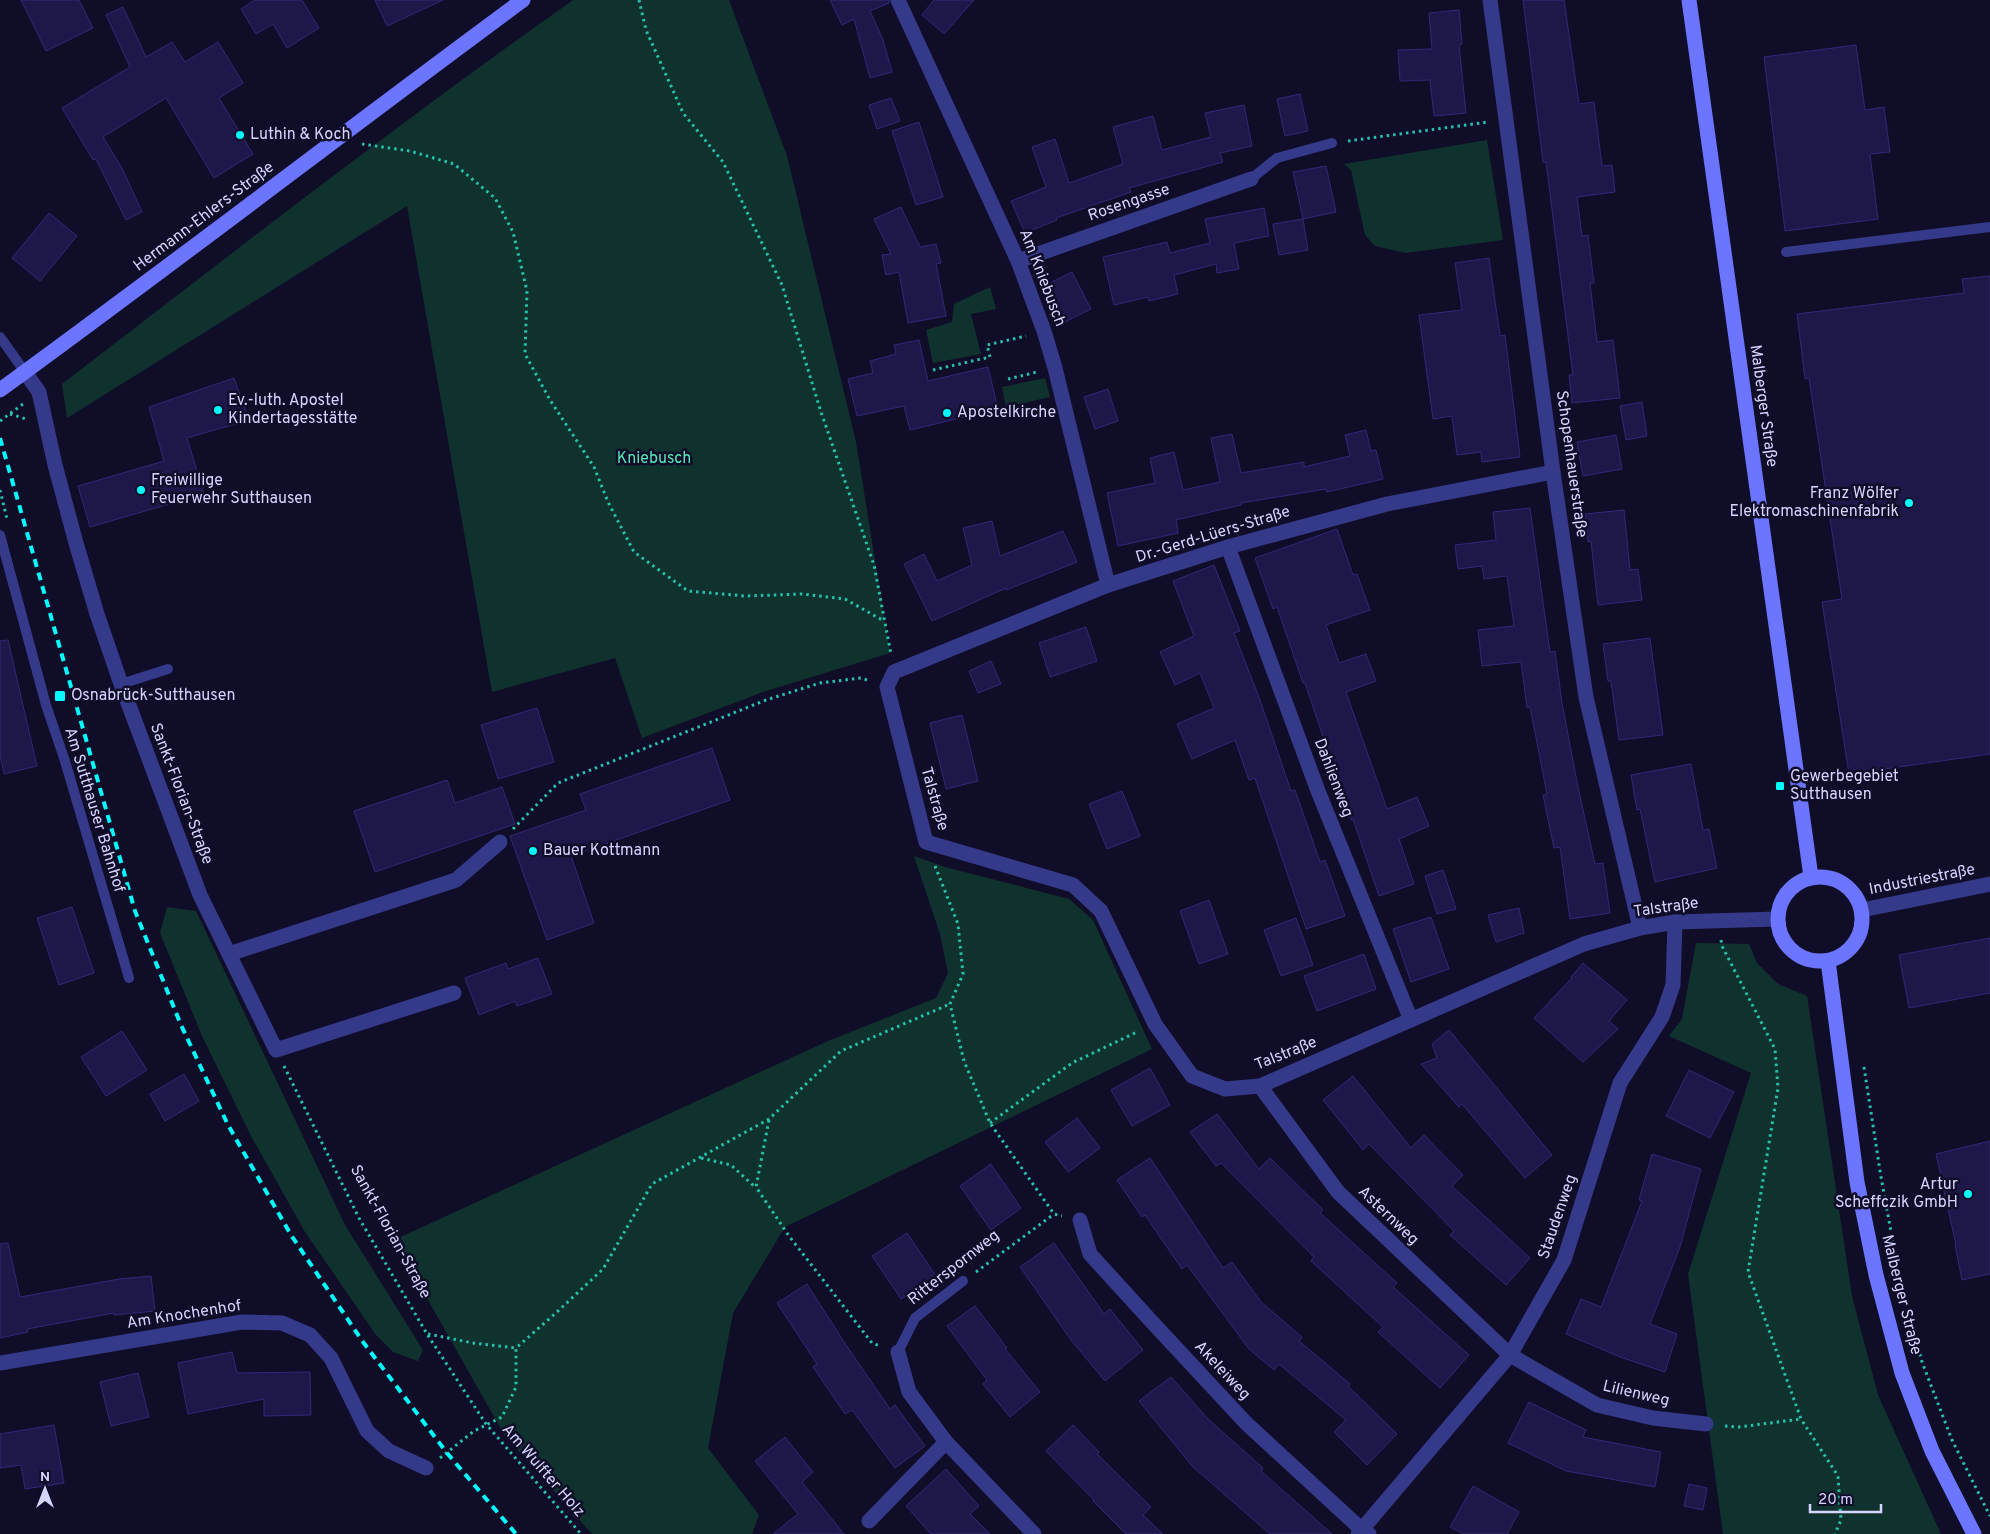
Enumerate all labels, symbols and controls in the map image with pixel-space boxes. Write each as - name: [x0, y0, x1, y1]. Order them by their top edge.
- place label: Luthin & Koch: [250, 125, 350, 145]
- marker: Luthin & Koch: [234, 129, 246, 141]
- street label: Hermann-Ehlers-Straße: [130, 158, 278, 276]
- street label: Rosengasse: [1085, 180, 1173, 226]
- street label: Am Kniebusch: [1014, 226, 1070, 330]
- street label: Malberger Straße: [1745, 344, 1781, 468]
- street label: Schopenhauerstraße: [1551, 389, 1591, 539]
- place label: Ev.-luth. Apostel Kindertagesstätte: [228, 391, 357, 429]
- place label: Apostelkirche: [957, 403, 1056, 423]
- marker: Ev.-luth. Apostel Kindertagesstätte: [212, 404, 224, 416]
- marker: Apostelkirche: [941, 407, 953, 419]
- park label: Kniebusch: [617, 449, 691, 469]
- place label: Freiwillige Feuerwehr Sutthausen: [151, 471, 312, 509]
- marker: Freiwillige Feuerwehr Sutthausen: [135, 484, 147, 496]
- place label: Franz Wölfer Elektromaschinenfabrik: [1729, 484, 1899, 522]
- marker: Franz Wölfer Elektromaschinenfabrik: [1903, 497, 1915, 509]
- street label: Dr.-Gerd-Lüers-Straße: [1133, 502, 1293, 568]
- place label: Osnabrück-Sutthausen: [71, 686, 235, 706]
- marker: Osnabrück-Sutthausen: [53, 689, 67, 703]
- street label: Sankt-Florian-Straße: [145, 721, 217, 867]
- street label: Am Sutthauser Bahnhof: [59, 725, 129, 896]
- street label: Dahlienweg: [1309, 736, 1357, 820]
- street label: Talstraße: [915, 765, 953, 833]
- place label: Gewerbegebiet Sutthausen: [1790, 767, 1899, 805]
- marker: Gewerbegebiet Sutthausen: [1774, 780, 1786, 792]
- place label: Bauer Kottmann: [543, 841, 660, 861]
- marker: Bauer Kottmann: [527, 845, 539, 857]
- street label: Industriestraße: [1867, 860, 1977, 900]
- street label: Talstraße: [1632, 894, 1700, 922]
- street label: Talstraße: [1252, 1032, 1320, 1076]
- street label: Sankt-Florian-Straße: [345, 1162, 435, 1302]
- street label: Staudenweg: [1534, 1172, 1582, 1262]
- place label: Artur Scheffczik GmbH: [1835, 1175, 1958, 1213]
- street label: Asternweg: [1353, 1182, 1423, 1250]
- marker: Artur Scheffczik GmbH: [1962, 1188, 1974, 1200]
- street label: Ritterspornweg: [904, 1226, 1004, 1310]
- street label: Malberger Straße: [1876, 1233, 1926, 1357]
- street label: Am Knochenhof: [125, 1296, 243, 1334]
- street label: Akeleiweg: [1190, 1337, 1254, 1405]
- street label: Lilienweg: [1601, 1377, 1671, 1411]
- street label: Am Wulfter Holz: [497, 1420, 589, 1522]
- north arrow: [20, 1464, 70, 1514]
- text: N: [40, 1469, 50, 1486]
- scale bar: [1810, 1482, 1881, 1514]
- text: 20 m: [1818, 1491, 1853, 1510]

